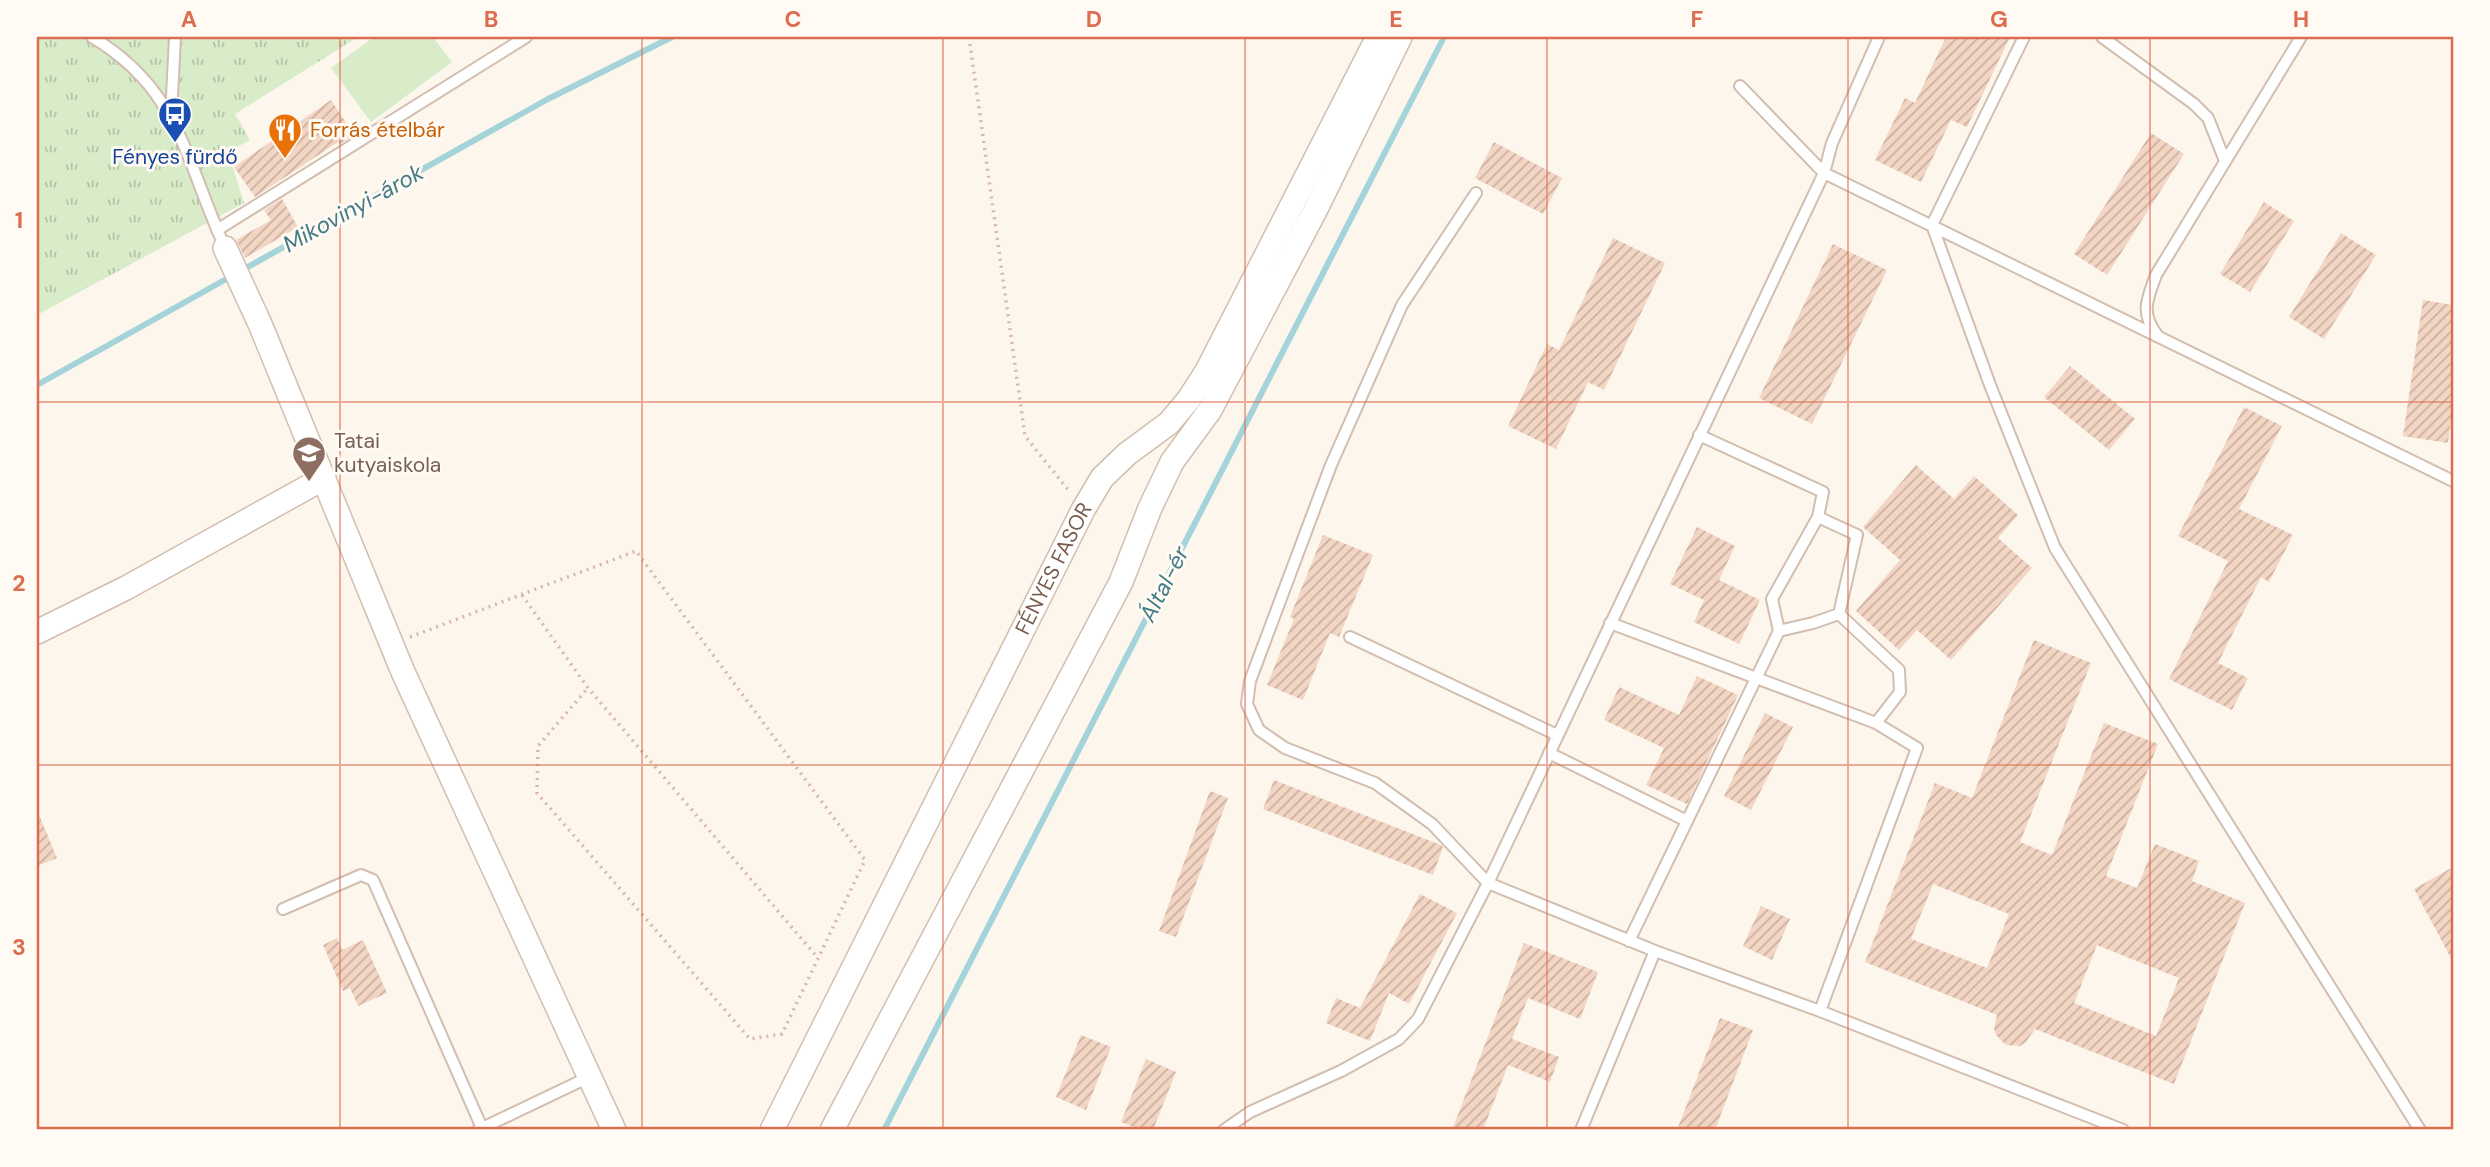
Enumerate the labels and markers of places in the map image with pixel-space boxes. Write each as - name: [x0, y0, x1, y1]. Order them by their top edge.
- bus stop icon: Fényes fürdő: [156, 95, 194, 144]
- restaurant icon: Forrás ételbár: [266, 111, 304, 160]
- place label: Forrás ételbár: [310, 116, 445, 144]
- place label: Fényes fürdő: [112, 143, 238, 171]
- place label: Tatai kutyaiskola: [334, 427, 441, 479]
- school or university icon: Tatai kutyaiskola: [290, 434, 328, 483]

